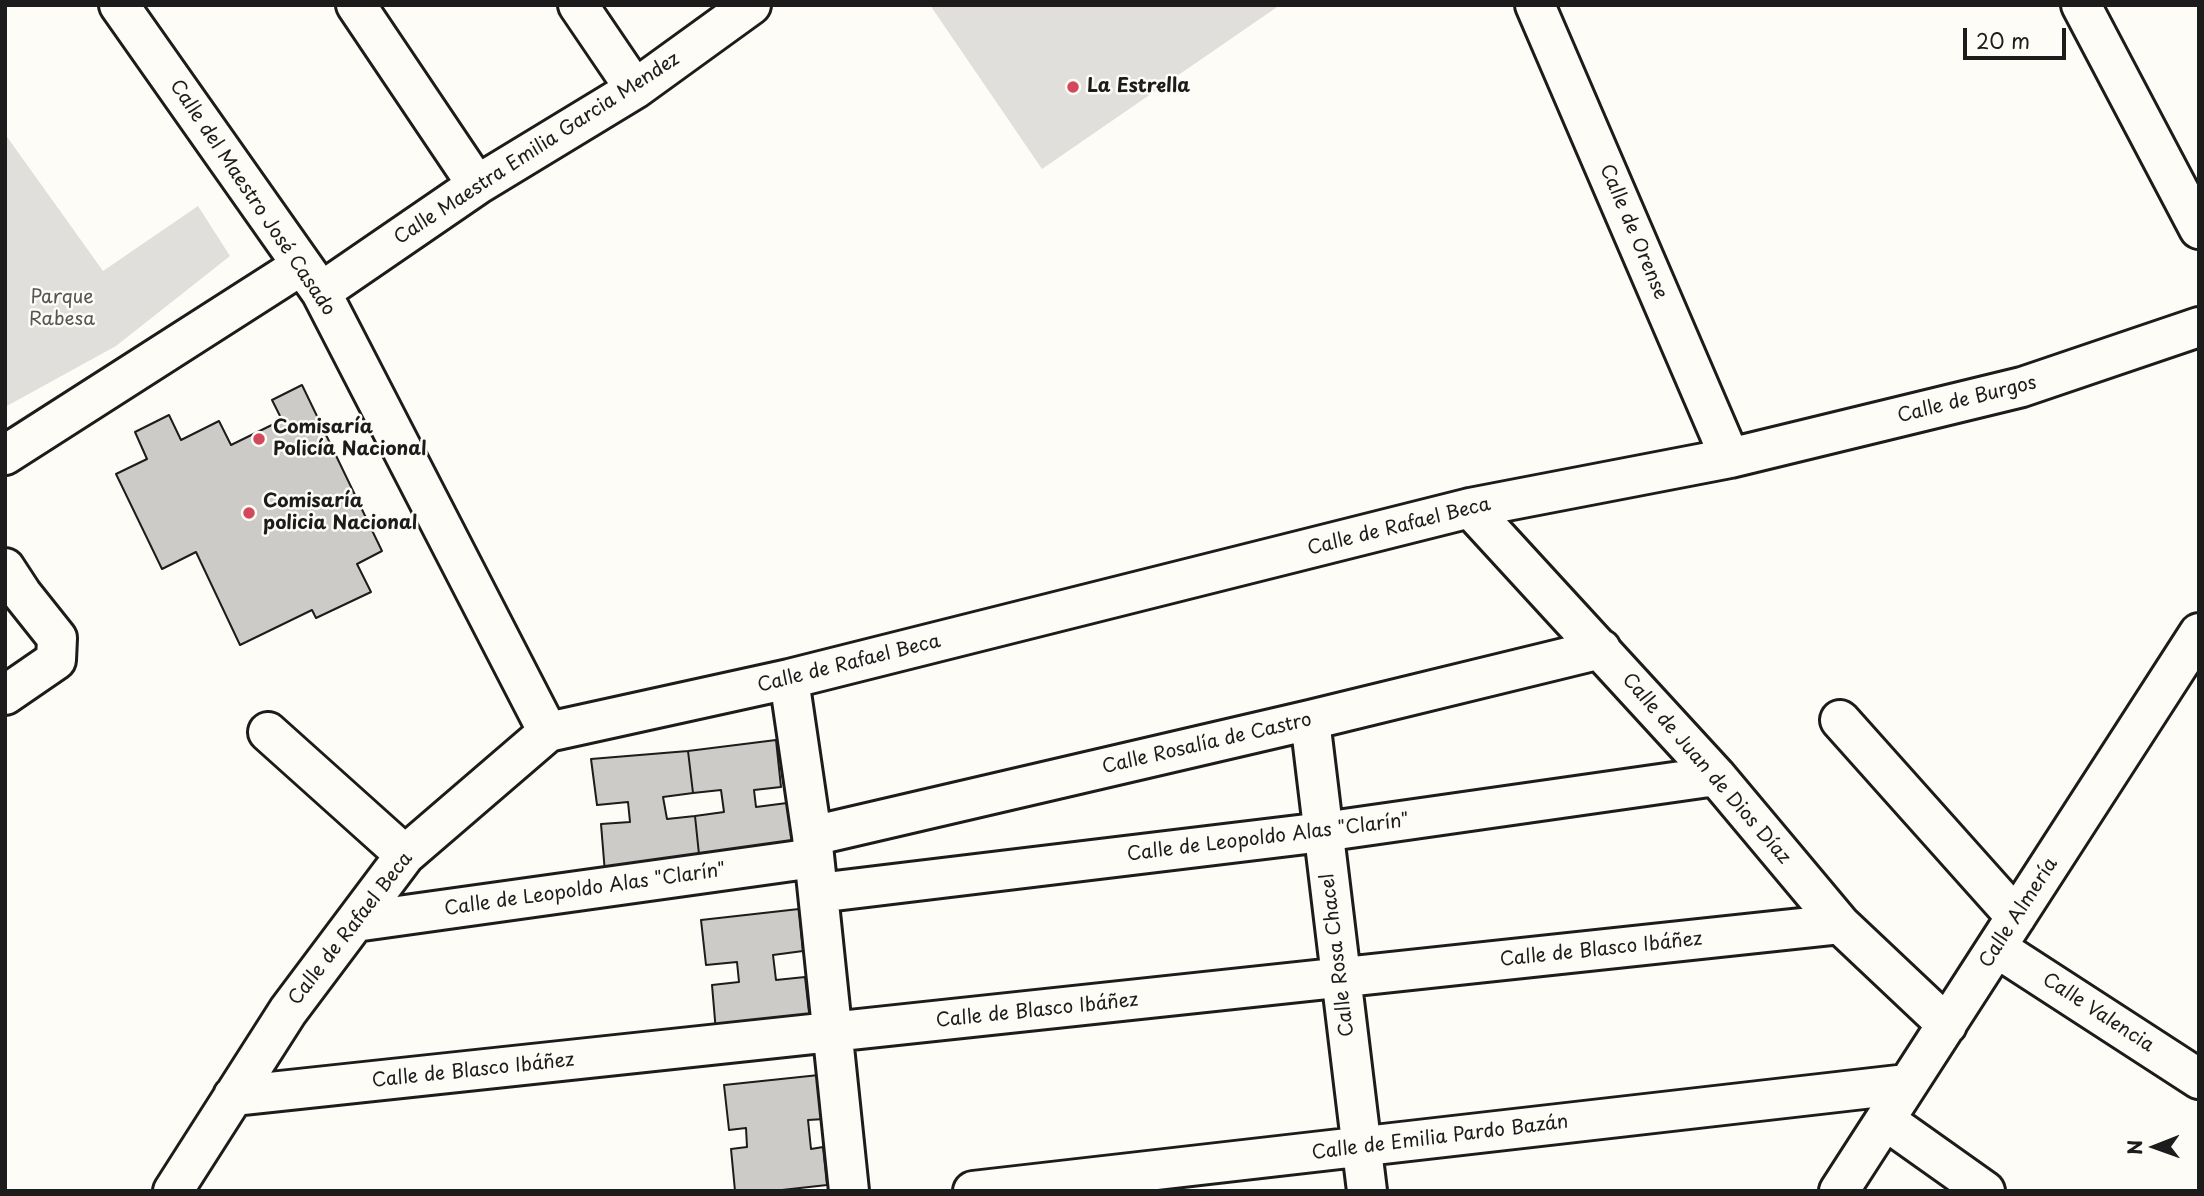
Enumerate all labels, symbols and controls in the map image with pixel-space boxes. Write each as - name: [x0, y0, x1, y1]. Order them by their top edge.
- scale bar: [1966, 14, 2069, 58]
- text: 20 m: [1976, 24, 2030, 56]
- street label: Calle Maestra Emilia Garcia Mendez: [390, 48, 684, 250]
- street label: Calle del Maestro José Casado: [164, 76, 340, 320]
- place label: La Estrella: [1087, 76, 1190, 98]
- marker: La Estrella: [1065, 79, 1081, 95]
- street label: Calle de Orense: [1594, 161, 1672, 303]
- park label: Parque Rabesa: [29, 287, 95, 331]
- street label: Calle de Burgos: [1895, 372, 2039, 428]
- place label: Comisaría Policía Nacional: [273, 417, 426, 461]
- marker: Comisaría Policía Nacional: [251, 431, 267, 447]
- place label: Comisaría policia Nacional: [263, 491, 417, 535]
- street label: Calle de Rafael Beca: [1305, 493, 1493, 561]
- marker: Comisaría policia Nacional: [241, 505, 257, 521]
- street label: Calle de Rafael Beca: [755, 630, 943, 698]
- street label: Calle de Juan de Dios Díaz: [1617, 669, 1795, 869]
- street label: Calle Rosalía de Castro: [1100, 709, 1314, 779]
- street label: Calle de Leopoldo Alas "Clarín": [1126, 809, 1410, 867]
- street label: Calle de Rafael Beca: [284, 848, 418, 1010]
- street label: Calle Almería: [1975, 854, 2063, 972]
- street label: Calle de Leopoldo Alas "Clarín": [443, 859, 727, 921]
- street label: Calle Rosa Chacel: [1317, 872, 1359, 1038]
- street label: Calle de Blasco Ibáñez: [1499, 928, 1703, 972]
- street label: Calle Valencia: [2038, 968, 2158, 1058]
- street label: Calle de Blasco Ibáñez: [935, 989, 1139, 1033]
- street label: Calle de Blasco Ibáñez: [371, 1049, 575, 1093]
- street label: Calle de Emilia Pardo Bazán: [1310, 1111, 1570, 1165]
- north arrow: [2120, 1112, 2190, 1182]
- text: N: [2120, 1140, 2148, 1155]

